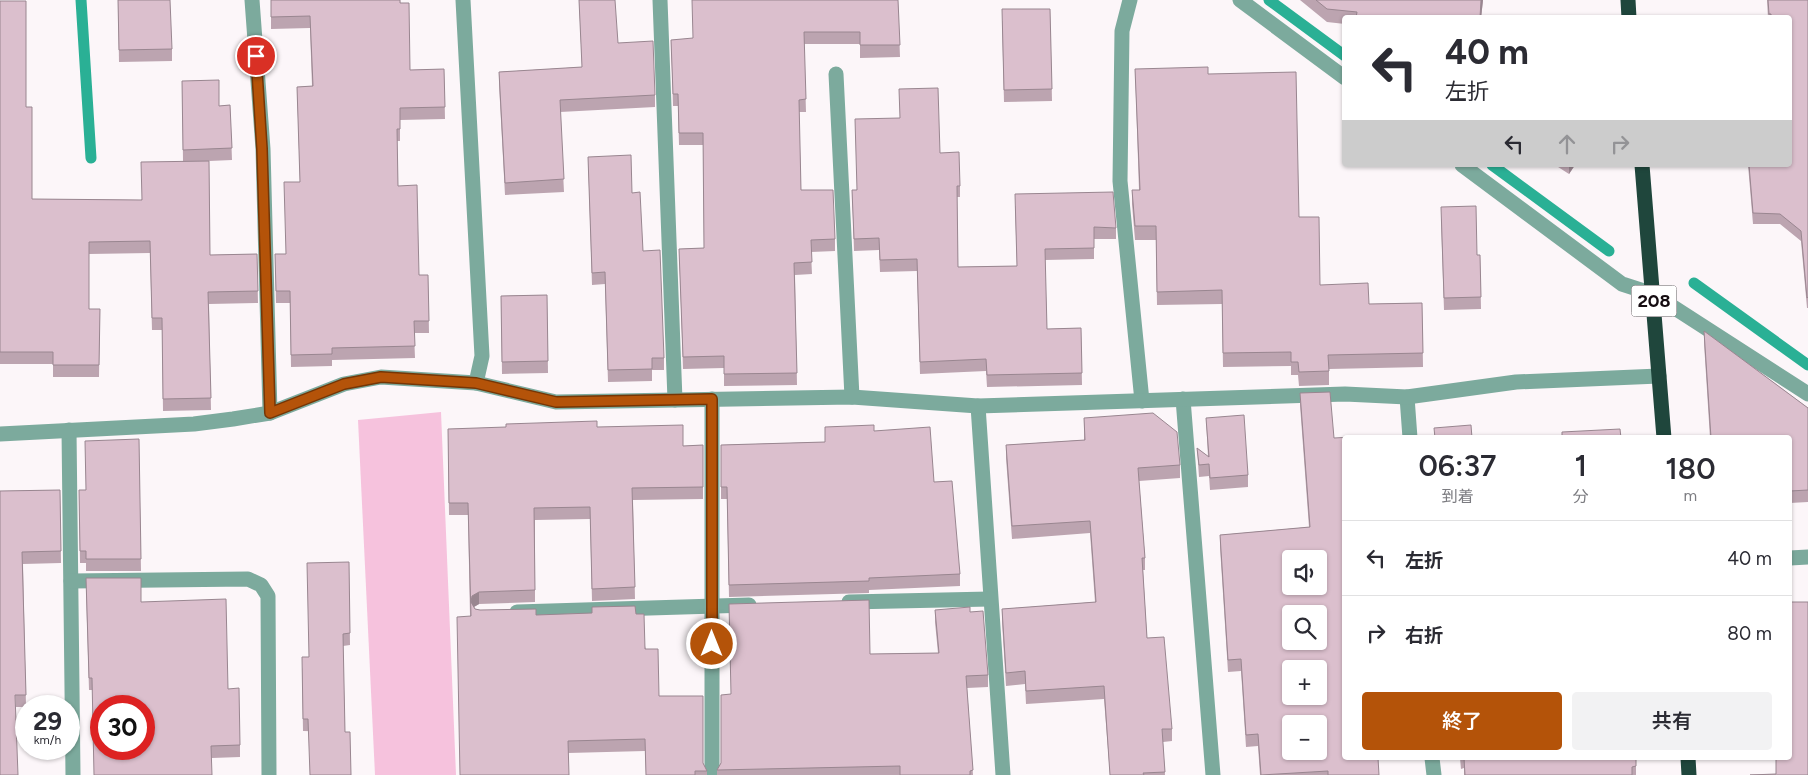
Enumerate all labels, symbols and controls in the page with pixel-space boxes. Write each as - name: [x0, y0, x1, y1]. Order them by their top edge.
- text: 40 m: [1445, 31, 1529, 73]
- pin: [235, 35, 277, 77]
- icon: left: [1362, 35, 1427, 100]
- icon: arrive: [242, 42, 270, 70]
- text: 左折: [1445, 78, 1489, 105]
- icon: left: [1500, 130, 1528, 158]
- icon: ahead: [1553, 130, 1581, 158]
- icon: right: [1606, 130, 1634, 158]
- road number: 208: [1632, 286, 1676, 316]
- text: 06:37: [1418, 447, 1496, 484]
- text: 1: [1575, 447, 1587, 484]
- text: 180: [1665, 450, 1716, 487]
- text: m: [1684, 486, 1697, 505]
- text: 到着: [1441, 487, 1473, 506]
- text: 分: [1573, 487, 1589, 506]
- icon: left: [1362, 544, 1390, 572]
- text: 40 m: [1727, 547, 1772, 570]
- text: 左折: [1405, 549, 1443, 572]
- map controls: [1282, 550, 1327, 760]
- button: sound: [1282, 550, 1327, 595]
- button: search: [1282, 605, 1327, 650]
- position arrow: [685, 617, 737, 669]
- icon: right: [1362, 619, 1390, 647]
- text: 80 m: [1727, 622, 1772, 645]
- text: 右折: [1405, 624, 1443, 647]
- button: +: [1282, 660, 1327, 705]
- button: 終了: [1362, 692, 1562, 750]
- button: 共有: [1572, 692, 1772, 750]
- speed limit sign: 30: [90, 695, 155, 760]
- text: 29: [33, 706, 62, 736]
- button: −: [1282, 715, 1327, 760]
- text: km/h: [34, 733, 61, 747]

